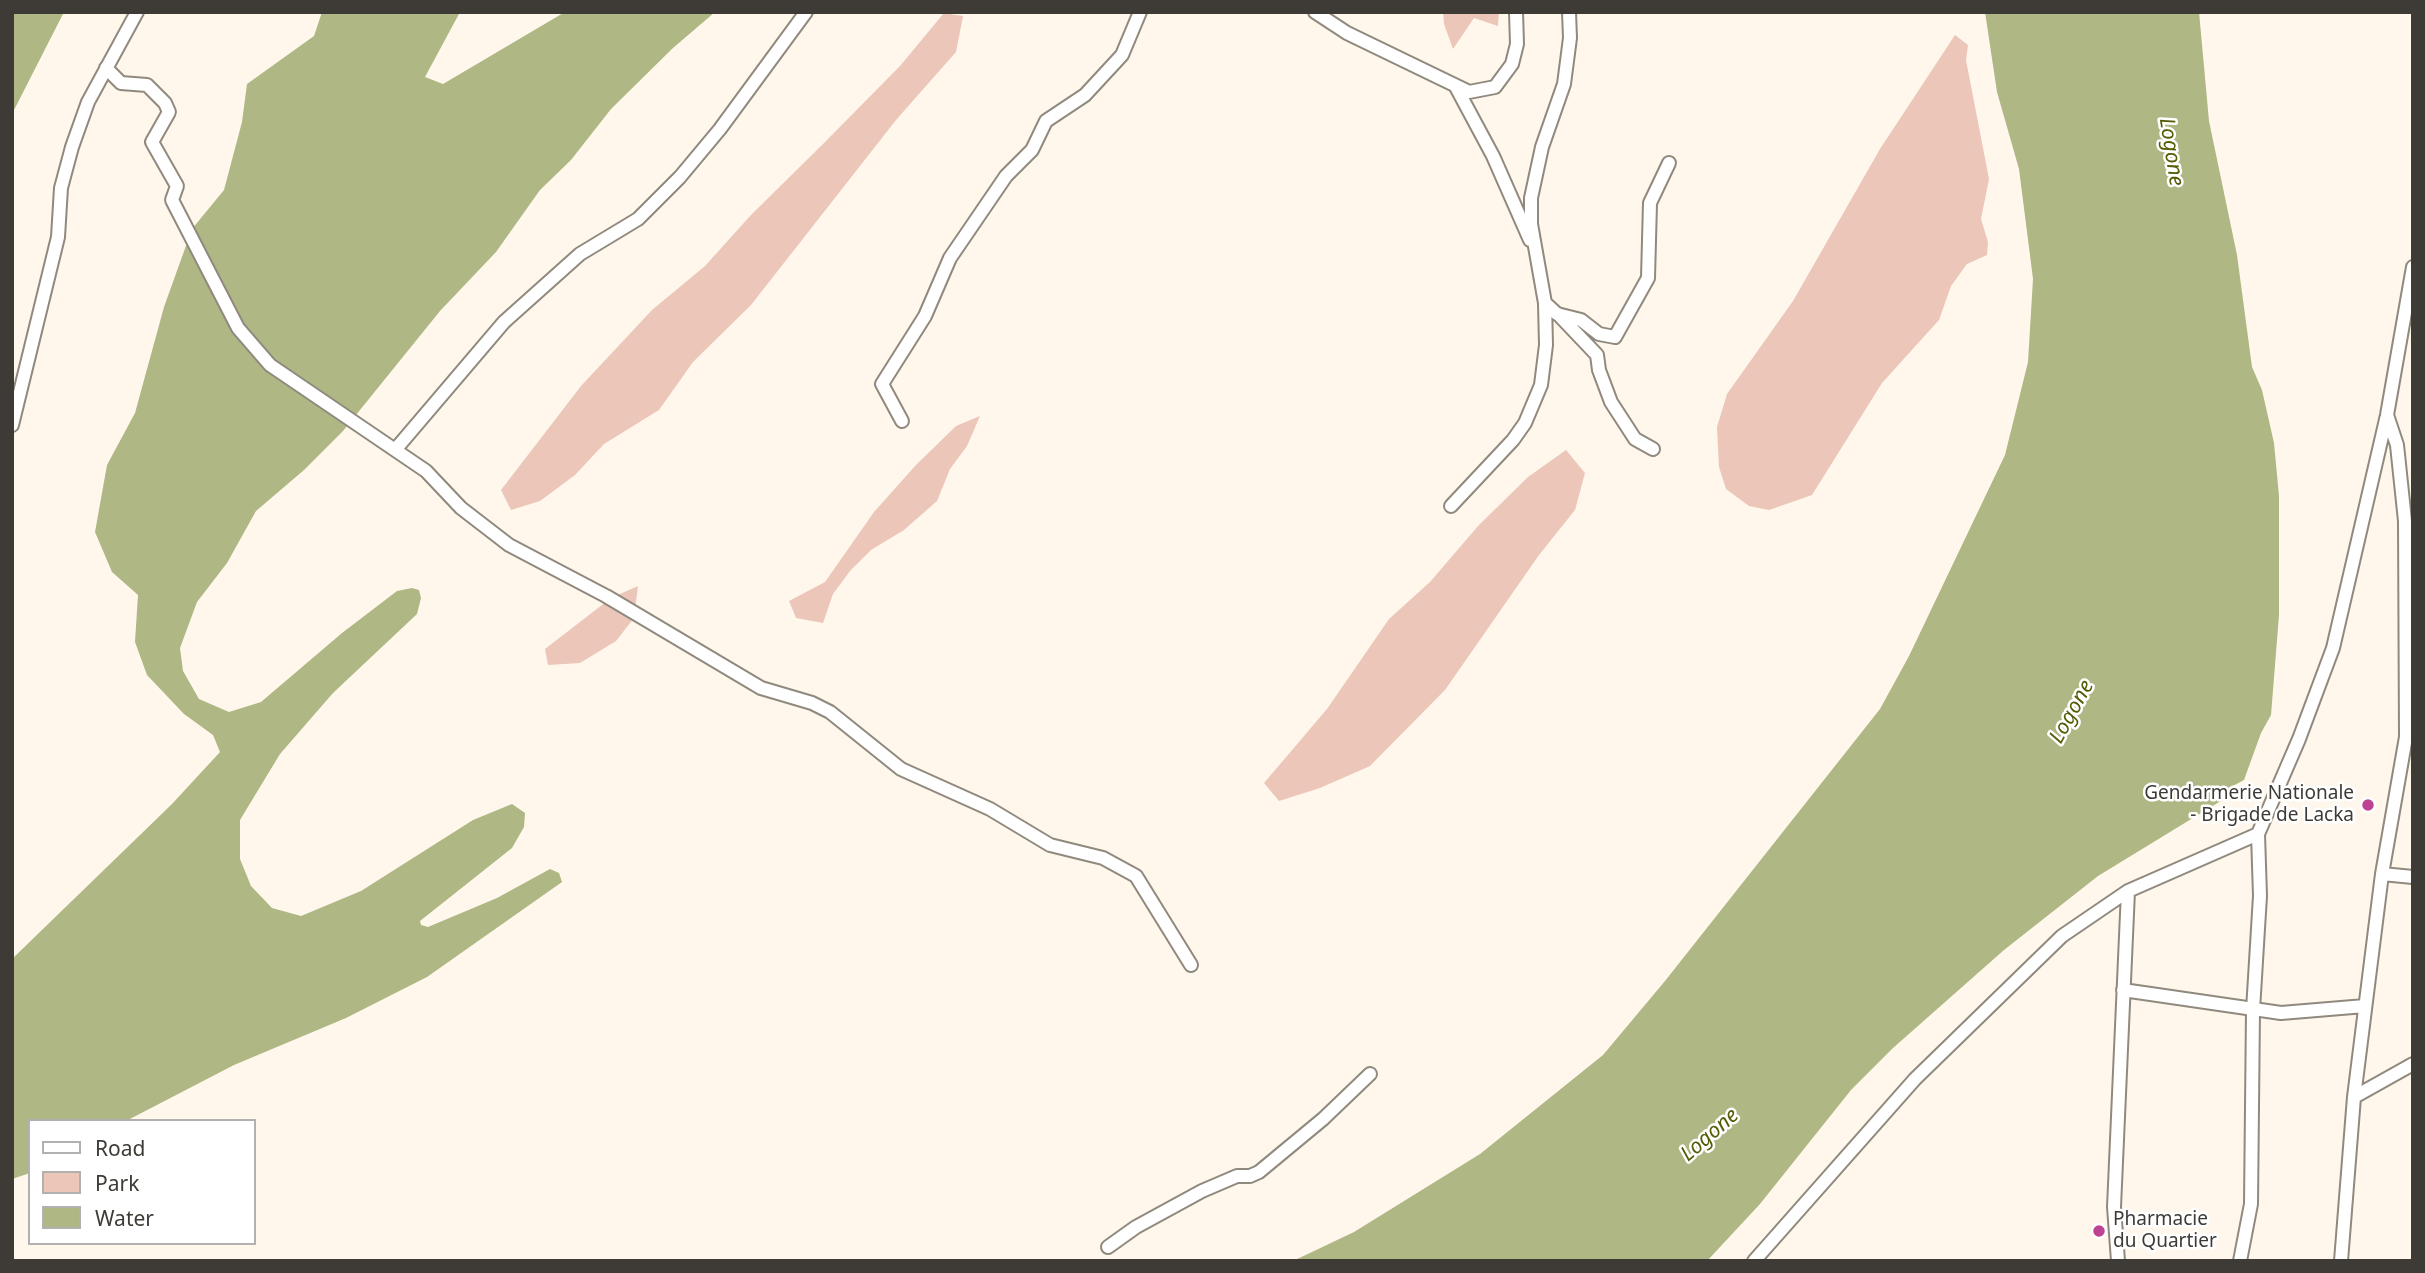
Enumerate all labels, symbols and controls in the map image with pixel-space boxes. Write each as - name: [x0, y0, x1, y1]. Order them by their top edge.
- water label: Logone: [2153, 116, 2189, 188]
- water label: Logone: [2044, 676, 2100, 748]
- place label: Gendarmerie Nationale - Brigade de Lacka: [2144, 783, 2354, 827]
- marker: Gendarmerie Nationale - Brigade de Lacka: [2360, 797, 2376, 813]
- water label: Logone: [1676, 1103, 1744, 1167]
- legend: [28, 1119, 256, 1245]
- text: Road: [95, 1134, 145, 1162]
- text: Park: [95, 1169, 139, 1197]
- text: Water: [95, 1204, 154, 1232]
- place label: Pharmacie du Quartier: [2113, 1209, 2217, 1253]
- marker: Pharmacie du Quartier: [2091, 1223, 2107, 1239]

